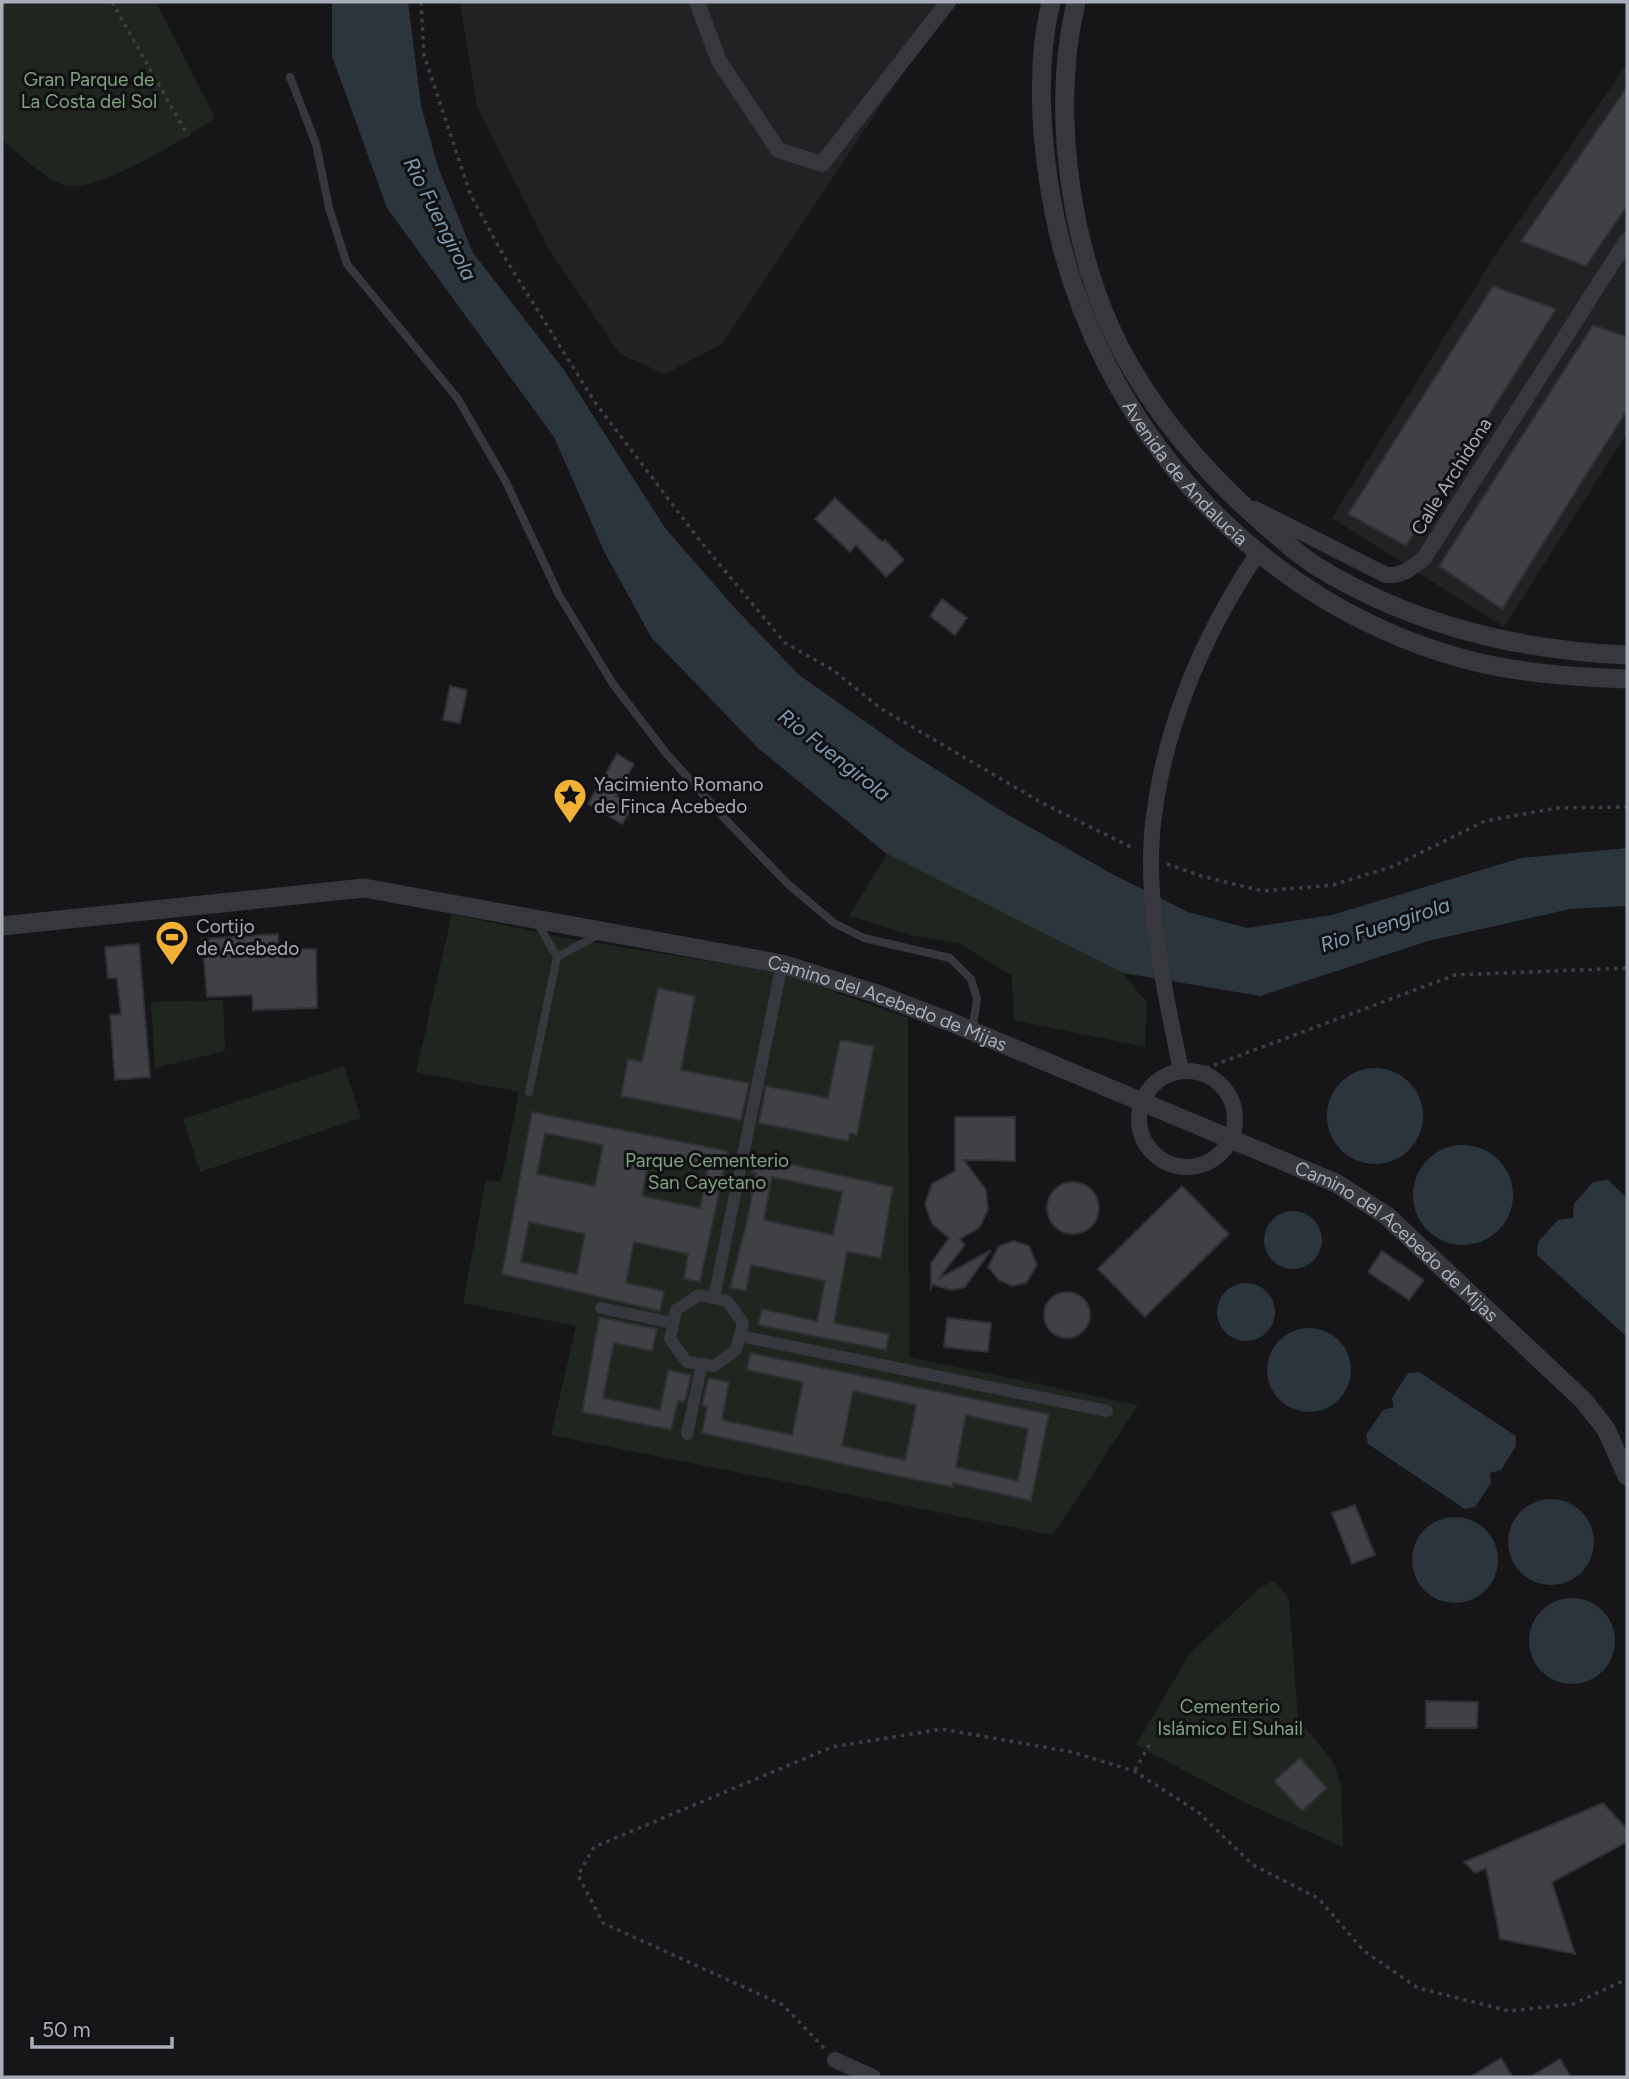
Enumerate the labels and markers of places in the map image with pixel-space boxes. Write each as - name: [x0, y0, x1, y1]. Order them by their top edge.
- place label: Yacimiento Romano de Finca Acebedo: [594, 773, 764, 818]
- place icon: Yacimiento Romano de Finca Acebedo: [551, 776, 589, 825]
- place label: Cortijo de Acebedo: [196, 915, 299, 960]
- sports icon: Cortijo de Acebedo: [153, 918, 191, 967]

